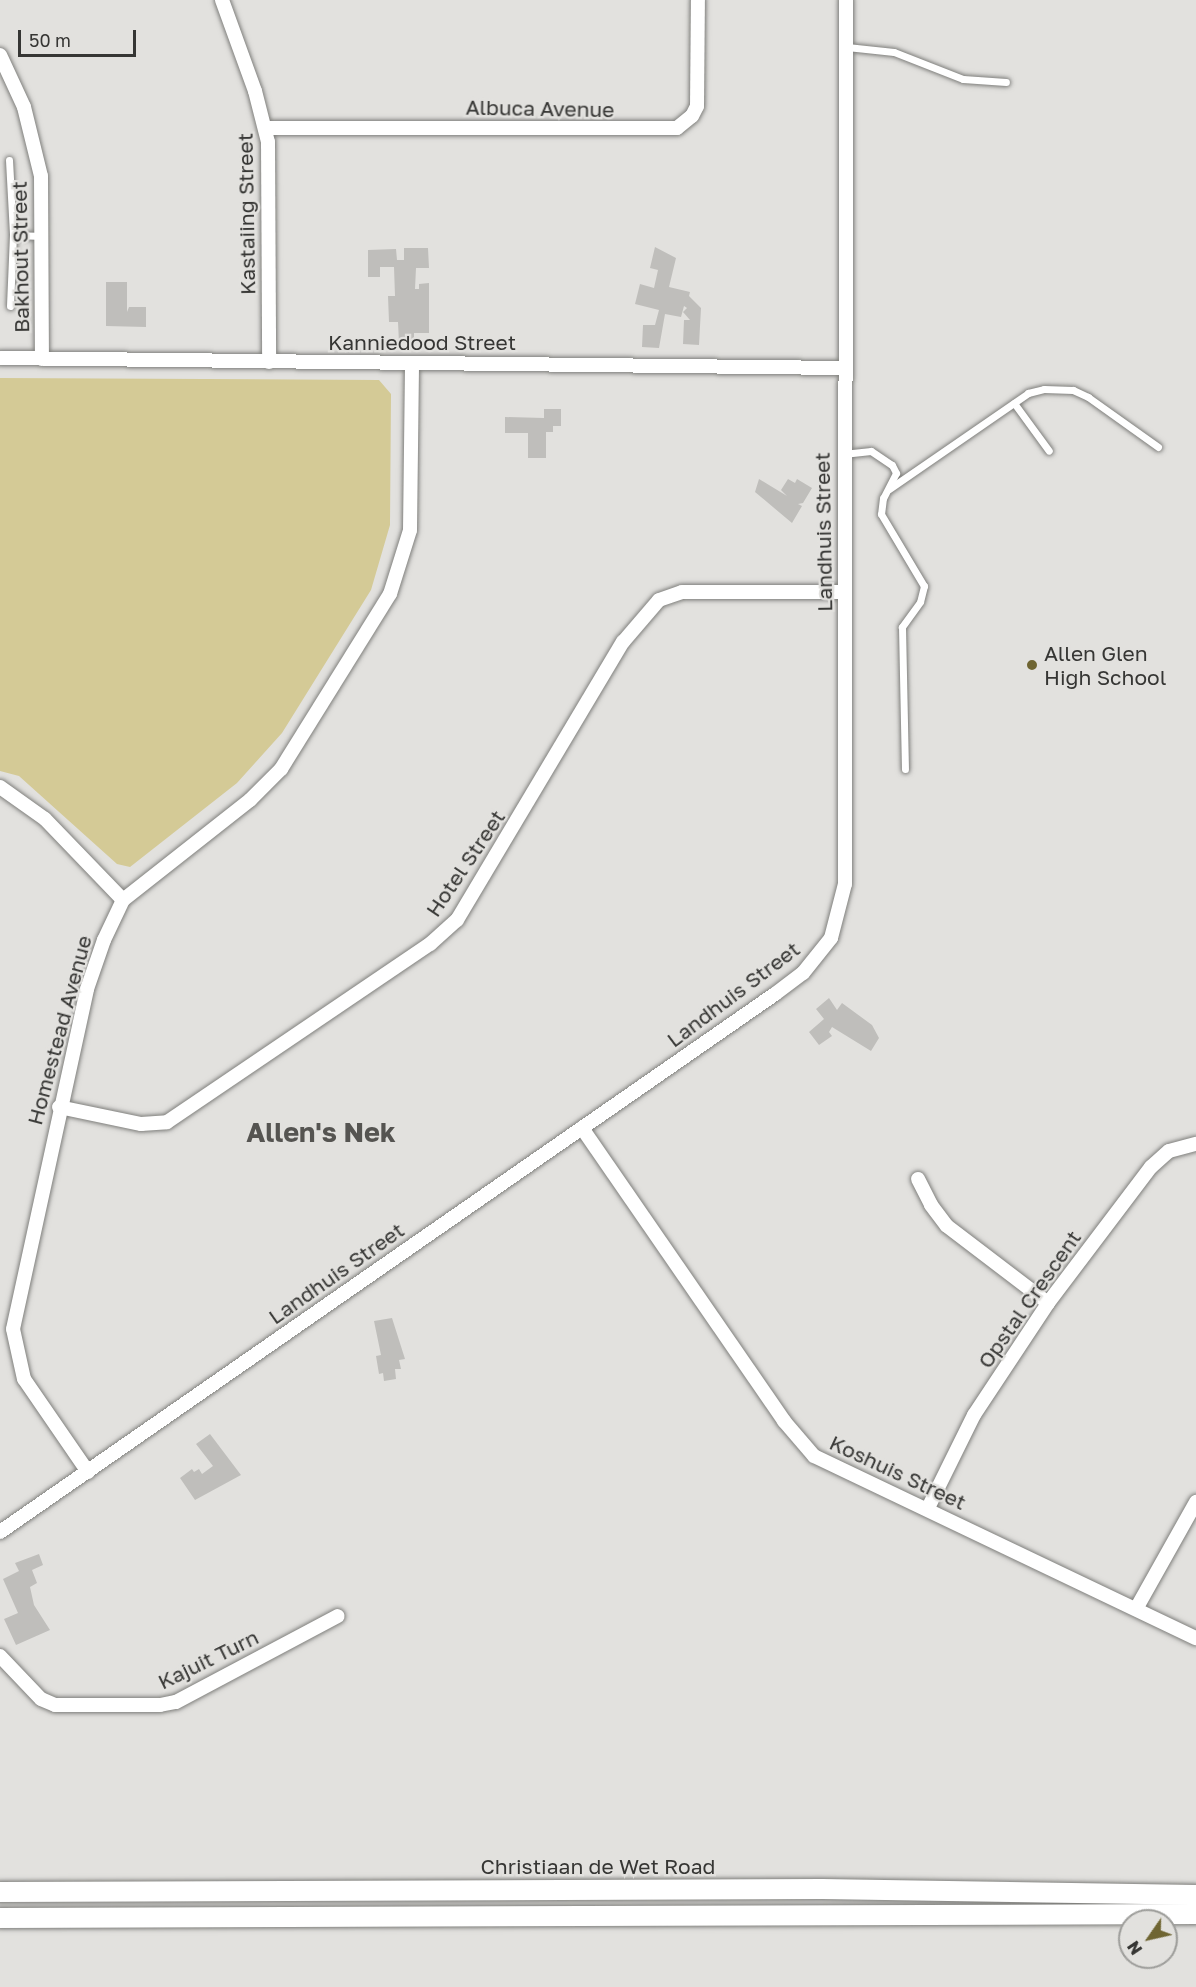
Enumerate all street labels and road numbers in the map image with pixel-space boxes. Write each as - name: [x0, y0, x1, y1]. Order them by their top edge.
- street label: Albuca Avenue: [465, 94, 615, 122]
- street label: Kastaiing Street: [232, 133, 260, 295]
- street label: Bakhout Street: [6, 181, 34, 333]
- street label: Kanniedood Street: [328, 329, 516, 355]
- street label: Landhuis Street: [809, 452, 837, 612]
- street label: Hotel Street: [420, 805, 510, 921]
- street label: Homestead Avenue: [22, 932, 96, 1128]
- street label: Landhuis Street: [662, 936, 804, 1052]
- street label: Landhuis Street: [263, 1217, 409, 1329]
- street label: Opstal Crescent: [972, 1225, 1086, 1373]
- street label: Koshuis Street: [826, 1429, 970, 1515]
- street label: Kajuit Turn: [154, 1624, 262, 1694]
- street label: Christiaan de Wet Road: [480, 1853, 716, 1879]

